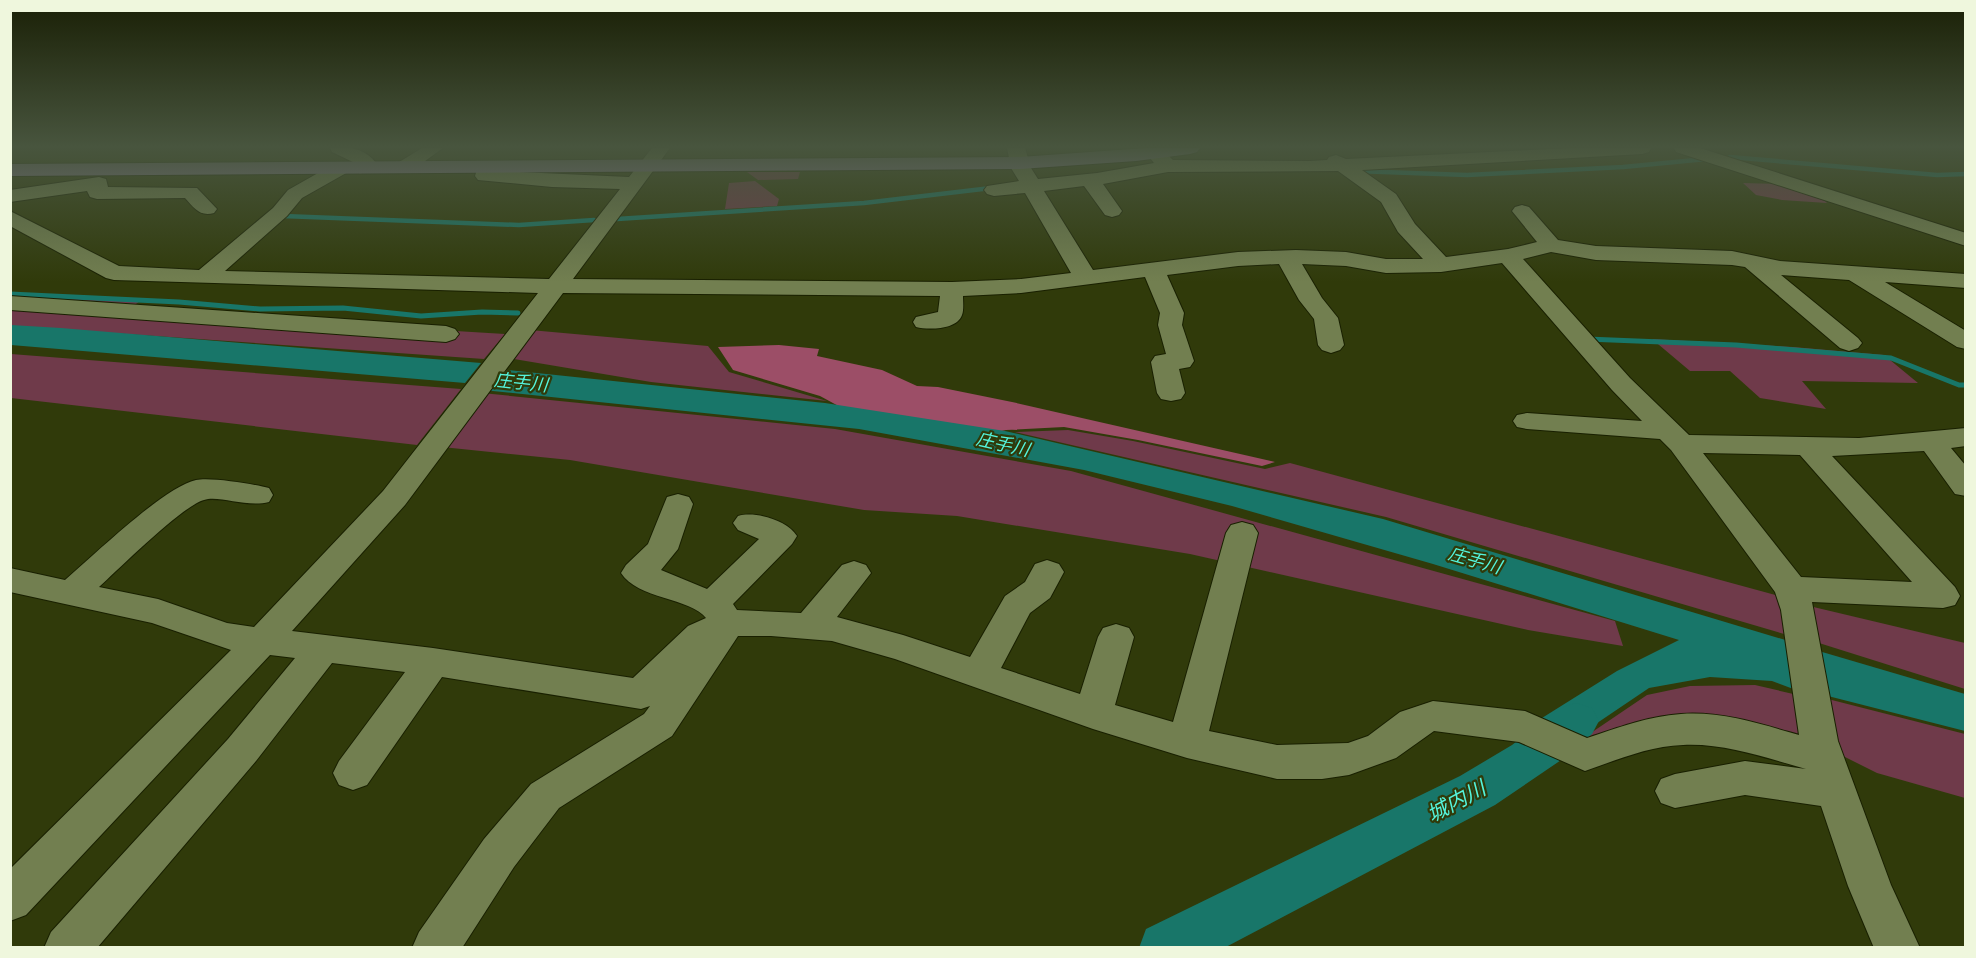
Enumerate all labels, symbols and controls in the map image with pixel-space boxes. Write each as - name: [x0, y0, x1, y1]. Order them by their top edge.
- water label: 庄手川: [493, 369, 551, 395]
- water label: 庄手川: [974, 428, 1034, 461]
- water label: 庄手川: [1446, 542, 1506, 578]
- water label: 城内川: [1422, 774, 1491, 827]

